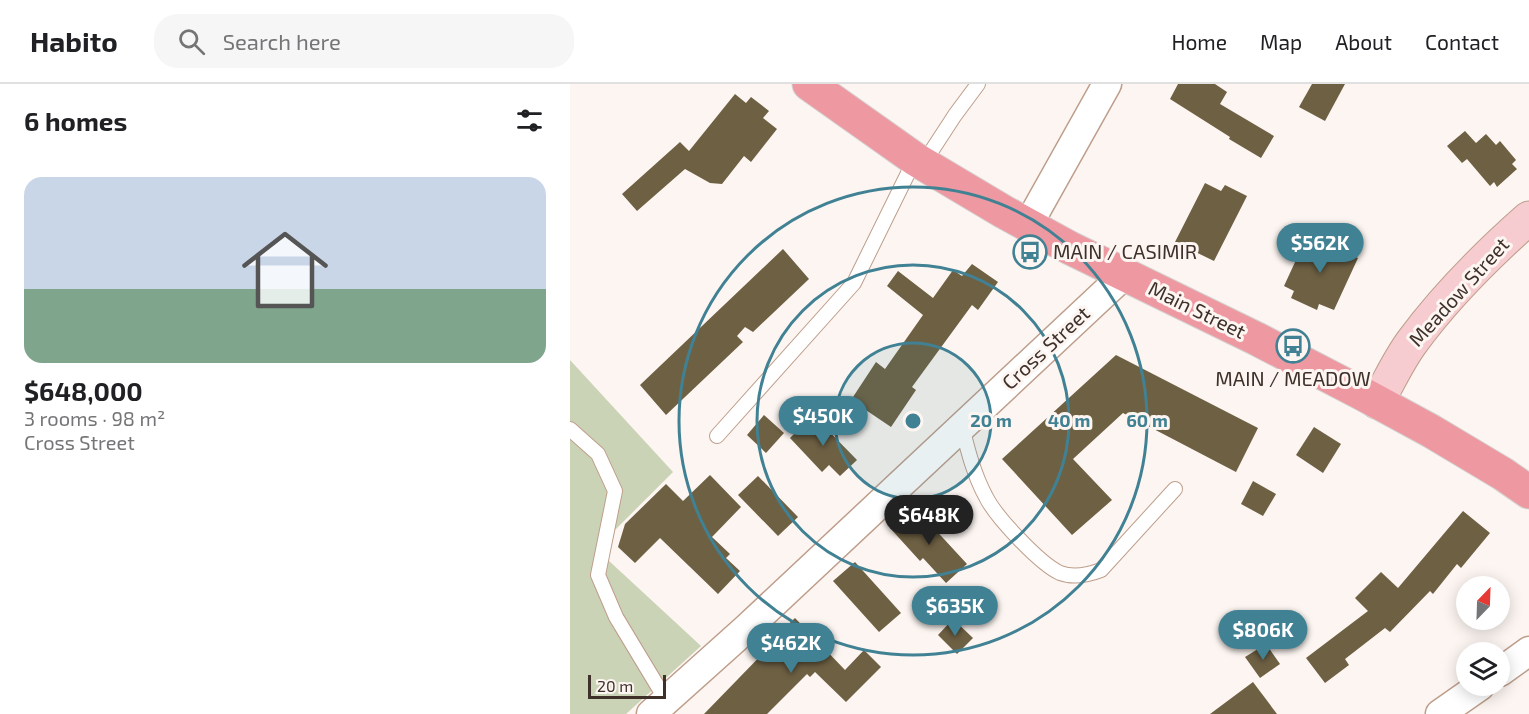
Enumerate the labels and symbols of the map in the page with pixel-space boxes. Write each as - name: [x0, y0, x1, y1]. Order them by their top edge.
- pin: $562K: [1278, 223, 1362, 274]
- street label: Meadow Street: [1403, 232, 1514, 351]
- bus stop icon: MAIN / CASIMIR: [1012, 234, 1048, 270]
- place label: MAIN / CASIMIR: [1053, 239, 1197, 263]
- street label: Main Street: [1145, 275, 1250, 343]
- street label: Cross Street: [997, 300, 1094, 394]
- bus stop icon: MAIN / MEADOW: [1275, 328, 1311, 364]
- place label: MAIN / MEADOW: [1215, 366, 1371, 390]
- pin: $450K: [781, 396, 865, 447]
- text: 20 m: [970, 409, 1012, 431]
- text: 40 m: [1048, 409, 1090, 431]
- text: 60 m: [1126, 409, 1168, 431]
- centre of rings: [903, 411, 923, 431]
- pin: $648K: [887, 495, 971, 546]
- north arrow: [1456, 576, 1510, 630]
- pin: $635K: [913, 586, 997, 637]
- pin: $806K: [1221, 610, 1305, 661]
- pin: $462K: [749, 623, 833, 674]
- scale bar: [588, 672, 666, 700]

